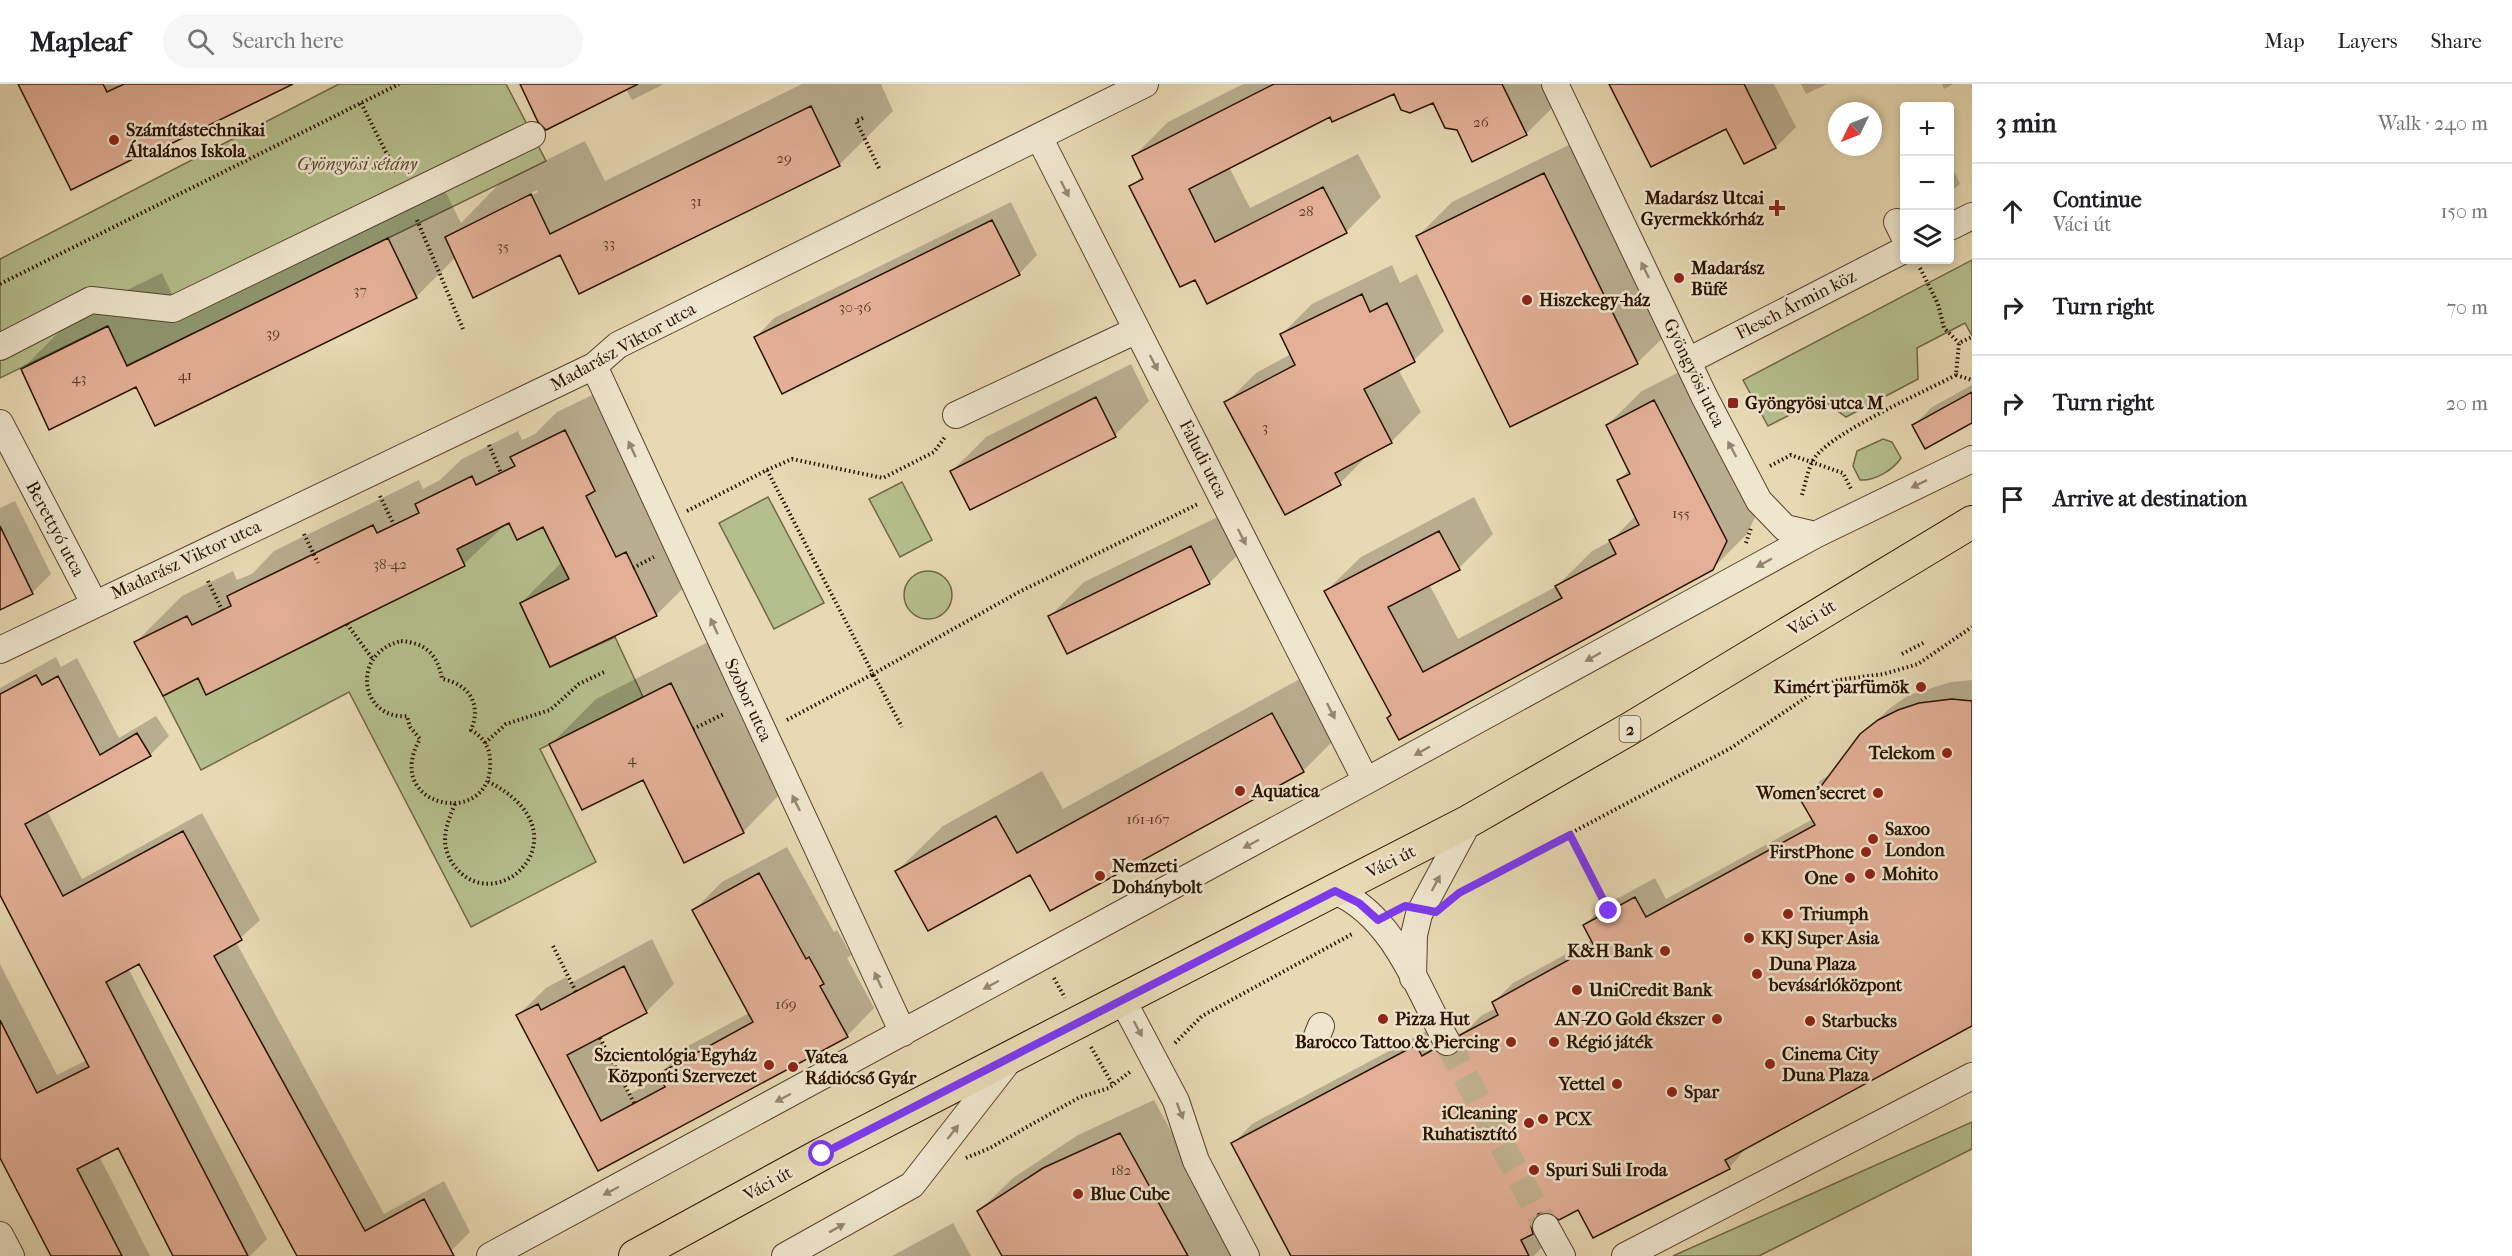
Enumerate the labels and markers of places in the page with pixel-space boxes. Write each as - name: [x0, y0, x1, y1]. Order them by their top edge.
- place label: Számítástechnikai Általános Iskola: [125, 120, 266, 162]
- marker: Számítástechnikai Általános Iskola: [107, 133, 121, 147]
- place label: Madarász Utcai Gyermekkórház: [1641, 188, 1765, 230]
- marker: Madarász Utcai Gyermekkórház: [1768, 199, 1786, 217]
- place label: Madarász Büfé: [1690, 258, 1765, 300]
- marker: Madarász Büfé: [1672, 271, 1686, 285]
- place label: Hiszekegy-ház: [1539, 290, 1650, 311]
- marker: Hiszekegy-ház: [1520, 293, 1534, 307]
- place label: Gyöngyösi utca M: [1745, 393, 1884, 414]
- marker: Gyöngyösi utca M: [1726, 396, 1740, 410]
- place label: Kimért parfümök: [1774, 677, 1910, 698]
- marker: Kimért parfümök: [1914, 680, 1928, 694]
- place label: Telekom: [1868, 743, 1936, 764]
- marker: Telekom: [1940, 746, 1954, 760]
- place label: Aquatica: [1251, 781, 1320, 802]
- place label: Women'secret: [1755, 783, 1867, 804]
- marker: Aquatica: [1233, 784, 1247, 798]
- marker: Women'secret: [1871, 786, 1885, 800]
- place label: Saxoo London: [1885, 819, 1945, 861]
- marker: Saxoo London: [1866, 832, 1880, 846]
- place label: FirstPhone: [1768, 842, 1854, 863]
- marker: FirstPhone: [1859, 845, 1873, 859]
- place label: Nemzeti Dohánybolt: [1112, 856, 1203, 898]
- place label: Mohito: [1881, 864, 1938, 885]
- marker: Mohito: [1863, 867, 1877, 881]
- place label: One: [1804, 868, 1838, 889]
- marker: Nemzeti Dohánybolt: [1093, 869, 1107, 883]
- marker: One: [1843, 871, 1857, 885]
- place label: Triumph: [1799, 904, 1869, 925]
- marker: Triumph: [1781, 907, 1795, 921]
- place label: KKJ Super Asia: [1761, 928, 1880, 949]
- marker: KKJ Super Asia: [1742, 931, 1756, 945]
- place label: K&H Bank: [1567, 941, 1654, 962]
- marker: K&H Bank: [1658, 944, 1672, 958]
- place label: Duna Plaza bevásárlóközpont: [1768, 954, 1903, 996]
- marker: Duna Plaza bevásárlóközpont: [1750, 967, 1764, 981]
- place label: UniCredit Bank: [1588, 980, 1713, 1001]
- marker: UniCredit Bank: [1570, 983, 1584, 997]
- place label: Pizza Hut: [1395, 1009, 1470, 1030]
- place label: AN-ZO Gold ékszer: [1554, 1009, 1705, 1030]
- place label: Starbucks: [1822, 1011, 1897, 1032]
- marker: Pizza Hut: [1376, 1012, 1390, 1026]
- marker: AN-ZO Gold ékszer: [1710, 1012, 1724, 1026]
- marker: Starbucks: [1803, 1014, 1817, 1028]
- place label: Barocco Tattoo & Piercing: [1295, 1032, 1500, 1053]
- place label: Régió játék: [1566, 1032, 1654, 1053]
- marker: Barocco Tattoo & Piercing: [1504, 1035, 1518, 1049]
- marker: Régió játék: [1547, 1035, 1561, 1049]
- place label: Cinema City Duna Plaza: [1782, 1044, 1880, 1086]
- place label: Szcientológia Egyház Központi Szervezet: [594, 1045, 758, 1087]
- place label: Vatea Rádiócső Gyár: [804, 1047, 917, 1089]
- marker: Cinema City Duna Plaza: [1763, 1057, 1777, 1071]
- marker: Szcientológia Egyház Központi Szervezet: [762, 1058, 776, 1072]
- marker: Vatea Rádiócső Gyár: [786, 1060, 800, 1074]
- place label: Yettel: [1558, 1074, 1606, 1095]
- marker: Yettel: [1610, 1077, 1624, 1091]
- place label: Spar: [1684, 1082, 1719, 1103]
- marker: Spar: [1665, 1085, 1679, 1099]
- place label: iCleaning Ruhatisztító: [1422, 1103, 1518, 1145]
- place label: PCX: [1555, 1109, 1593, 1130]
- marker: PCX: [1536, 1112, 1550, 1126]
- marker: iCleaning Ruhatisztító: [1522, 1116, 1536, 1130]
- place label: Spuri Suli Iroda: [1546, 1160, 1668, 1181]
- marker: Spuri Suli Iroda: [1527, 1163, 1541, 1177]
- place label: Blue Cube: [1090, 1184, 1170, 1205]
- marker: Blue Cube: [1071, 1187, 1085, 1201]

